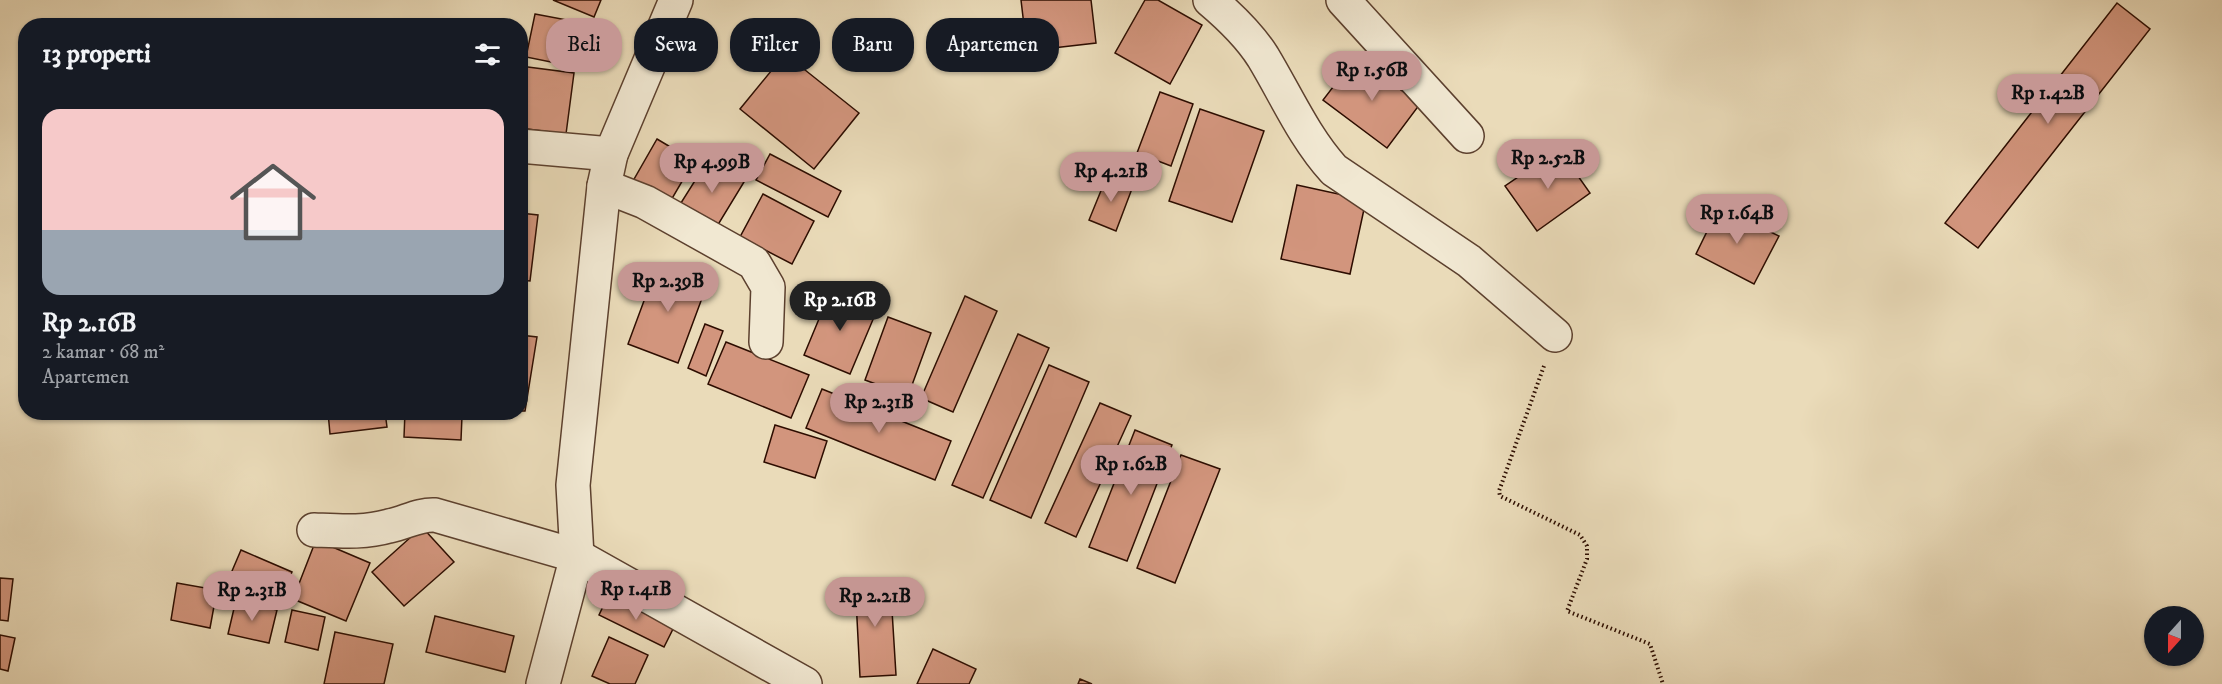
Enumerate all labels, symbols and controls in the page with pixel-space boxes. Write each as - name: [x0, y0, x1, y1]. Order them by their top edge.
- chip: Beli: [546, 18, 622, 72]
- chip: Sewa: [634, 18, 718, 72]
- chip: Filter: [730, 18, 820, 72]
- chip: Baru: [832, 18, 914, 72]
- chip: Apartemen: [926, 18, 1059, 72]
- text: 13 properti: [42, 38, 151, 71]
- icon: filters: [471, 38, 504, 71]
- pin: Rp 1.56B: [1310, 51, 1434, 102]
- text: Rp 1.56B: [1336, 58, 1408, 83]
- pin: Rp 1.42B: [1986, 74, 2110, 125]
- text: Rp 1.42B: [2011, 81, 2085, 106]
- pin: Rp 2.52B: [1486, 139, 1610, 190]
- pin: Rp 4.99B: [650, 143, 774, 194]
- text: Rp 2.52B: [1511, 146, 1585, 171]
- icon: home: [219, 148, 327, 256]
- text: Rp 4.99B: [674, 150, 750, 175]
- pin: Rp 4.21B: [1049, 152, 1173, 203]
- text: Rp 4.21B: [1074, 159, 1148, 184]
- pin: Rp 1.64B: [1675, 194, 1799, 245]
- text: Rp 1.64B: [1700, 201, 1774, 226]
- pin: Rp 2.39B: [606, 262, 730, 313]
- text: Rp 2.39B: [632, 269, 704, 294]
- pin: Rp 2.16B: [778, 281, 902, 332]
- text: Rp 2.16B: [804, 288, 876, 313]
- text: Rp 2.16B: [42, 307, 137, 340]
- text: 2 kamar · 68 m²: [42, 340, 164, 365]
- text: Apartemen: [42, 365, 129, 390]
- pin: Rp 2.31B: [817, 383, 941, 434]
- text: Rp 2.31B: [844, 390, 914, 415]
- pin: Rp 1.62B: [1069, 445, 1193, 496]
- text: Rp 1.62B: [1095, 452, 1167, 477]
- pin: Rp 1.41B: [574, 570, 698, 621]
- pin: Rp 2.31B: [190, 571, 314, 622]
- text: Rp 1.41B: [600, 577, 672, 602]
- pin: Rp 2.21B: [813, 577, 937, 628]
- text: Rp 2.31B: [217, 578, 287, 603]
- text: Rp 2.21B: [839, 584, 911, 609]
- north arrow: [2144, 606, 2204, 666]
- map controls: [2144, 606, 2204, 666]

